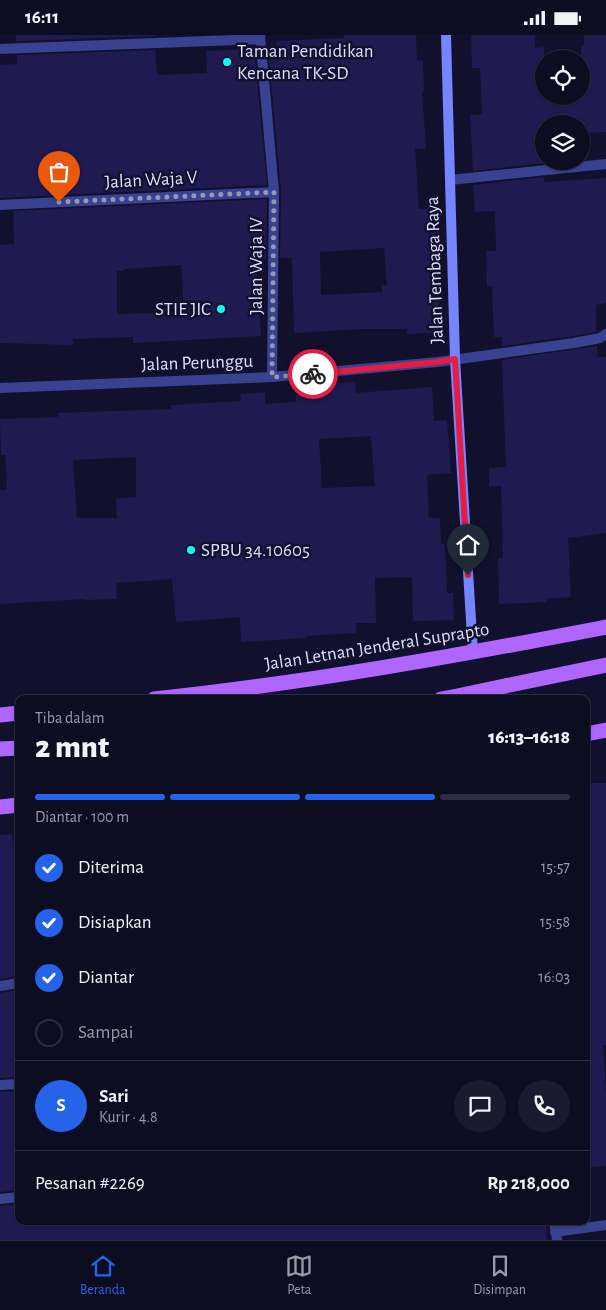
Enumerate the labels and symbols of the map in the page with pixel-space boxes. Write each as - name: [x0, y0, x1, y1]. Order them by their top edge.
- place label: Taman Pendidikan Kencana TK-SD: [237, 42, 374, 83]
- marker: Taman Pendidikan Kencana TK-SD: [221, 56, 233, 68]
- pin: [38, 151, 80, 202]
- street label: Jalan Waja V: [104, 168, 198, 192]
- street label: Jalan Tembaga Raya: [423, 196, 447, 344]
- street label: Jalan Waja IV: [247, 217, 266, 315]
- place label: STIE JIC: [155, 300, 211, 319]
- marker: STIE JIC: [215, 303, 227, 315]
- courier: [288, 349, 338, 399]
- street label: Jalan Perunggu: [141, 352, 254, 374]
- pin: [447, 524, 489, 575]
- place label: SPBU 34.10605: [201, 541, 310, 560]
- marker: SPBU 34.10605: [185, 544, 197, 556]
- street label: Jalan Letnan Jenderal Suprapto: [263, 620, 491, 674]

